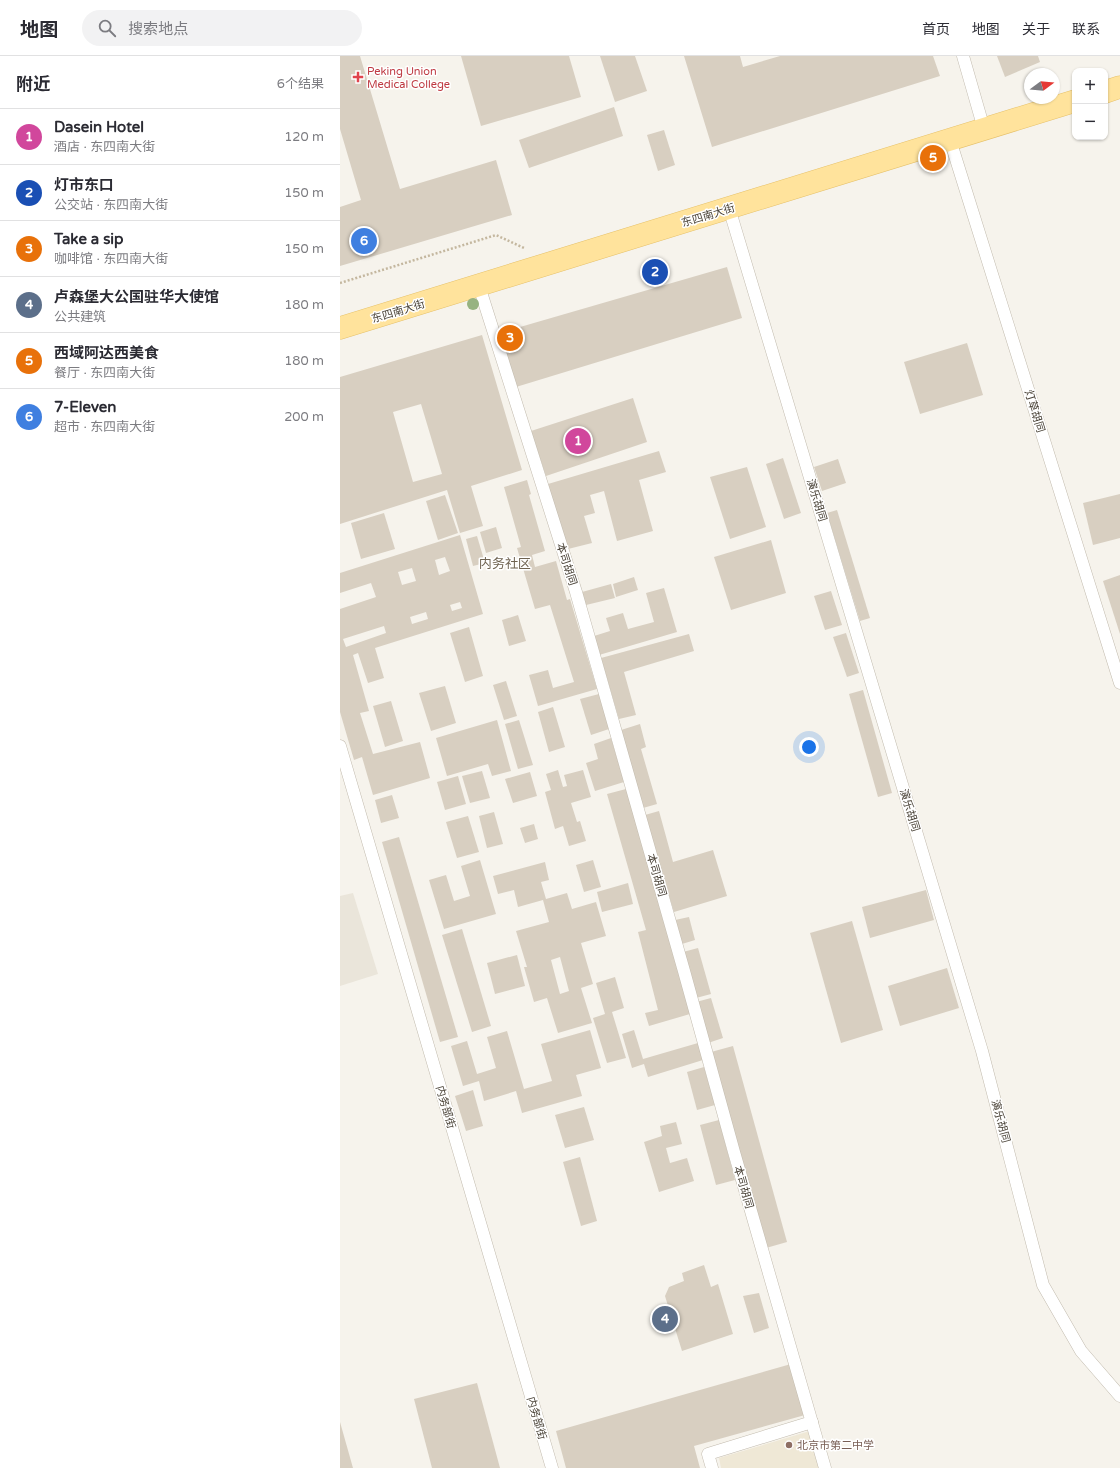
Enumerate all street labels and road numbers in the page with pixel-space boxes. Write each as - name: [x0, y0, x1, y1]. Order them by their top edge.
- street label: 东四南大街: [680, 201, 736, 230]
- street label: 东四南大街: [370, 297, 426, 326]
- street label: 灯草胡同: [1022, 388, 1047, 434]
- street label: 演乐胡同: [804, 477, 829, 523]
- street label: 本司胡同: [554, 541, 580, 587]
- street label: 演乐胡同: [897, 787, 922, 833]
- street label: 本司胡同: [644, 852, 669, 898]
- street label: 内务部街: [433, 1084, 458, 1130]
- street label: 演乐胡同: [989, 1098, 1012, 1144]
- street label: 本司胡同: [731, 1164, 756, 1210]
- street label: 内务部街: [524, 1395, 549, 1441]

